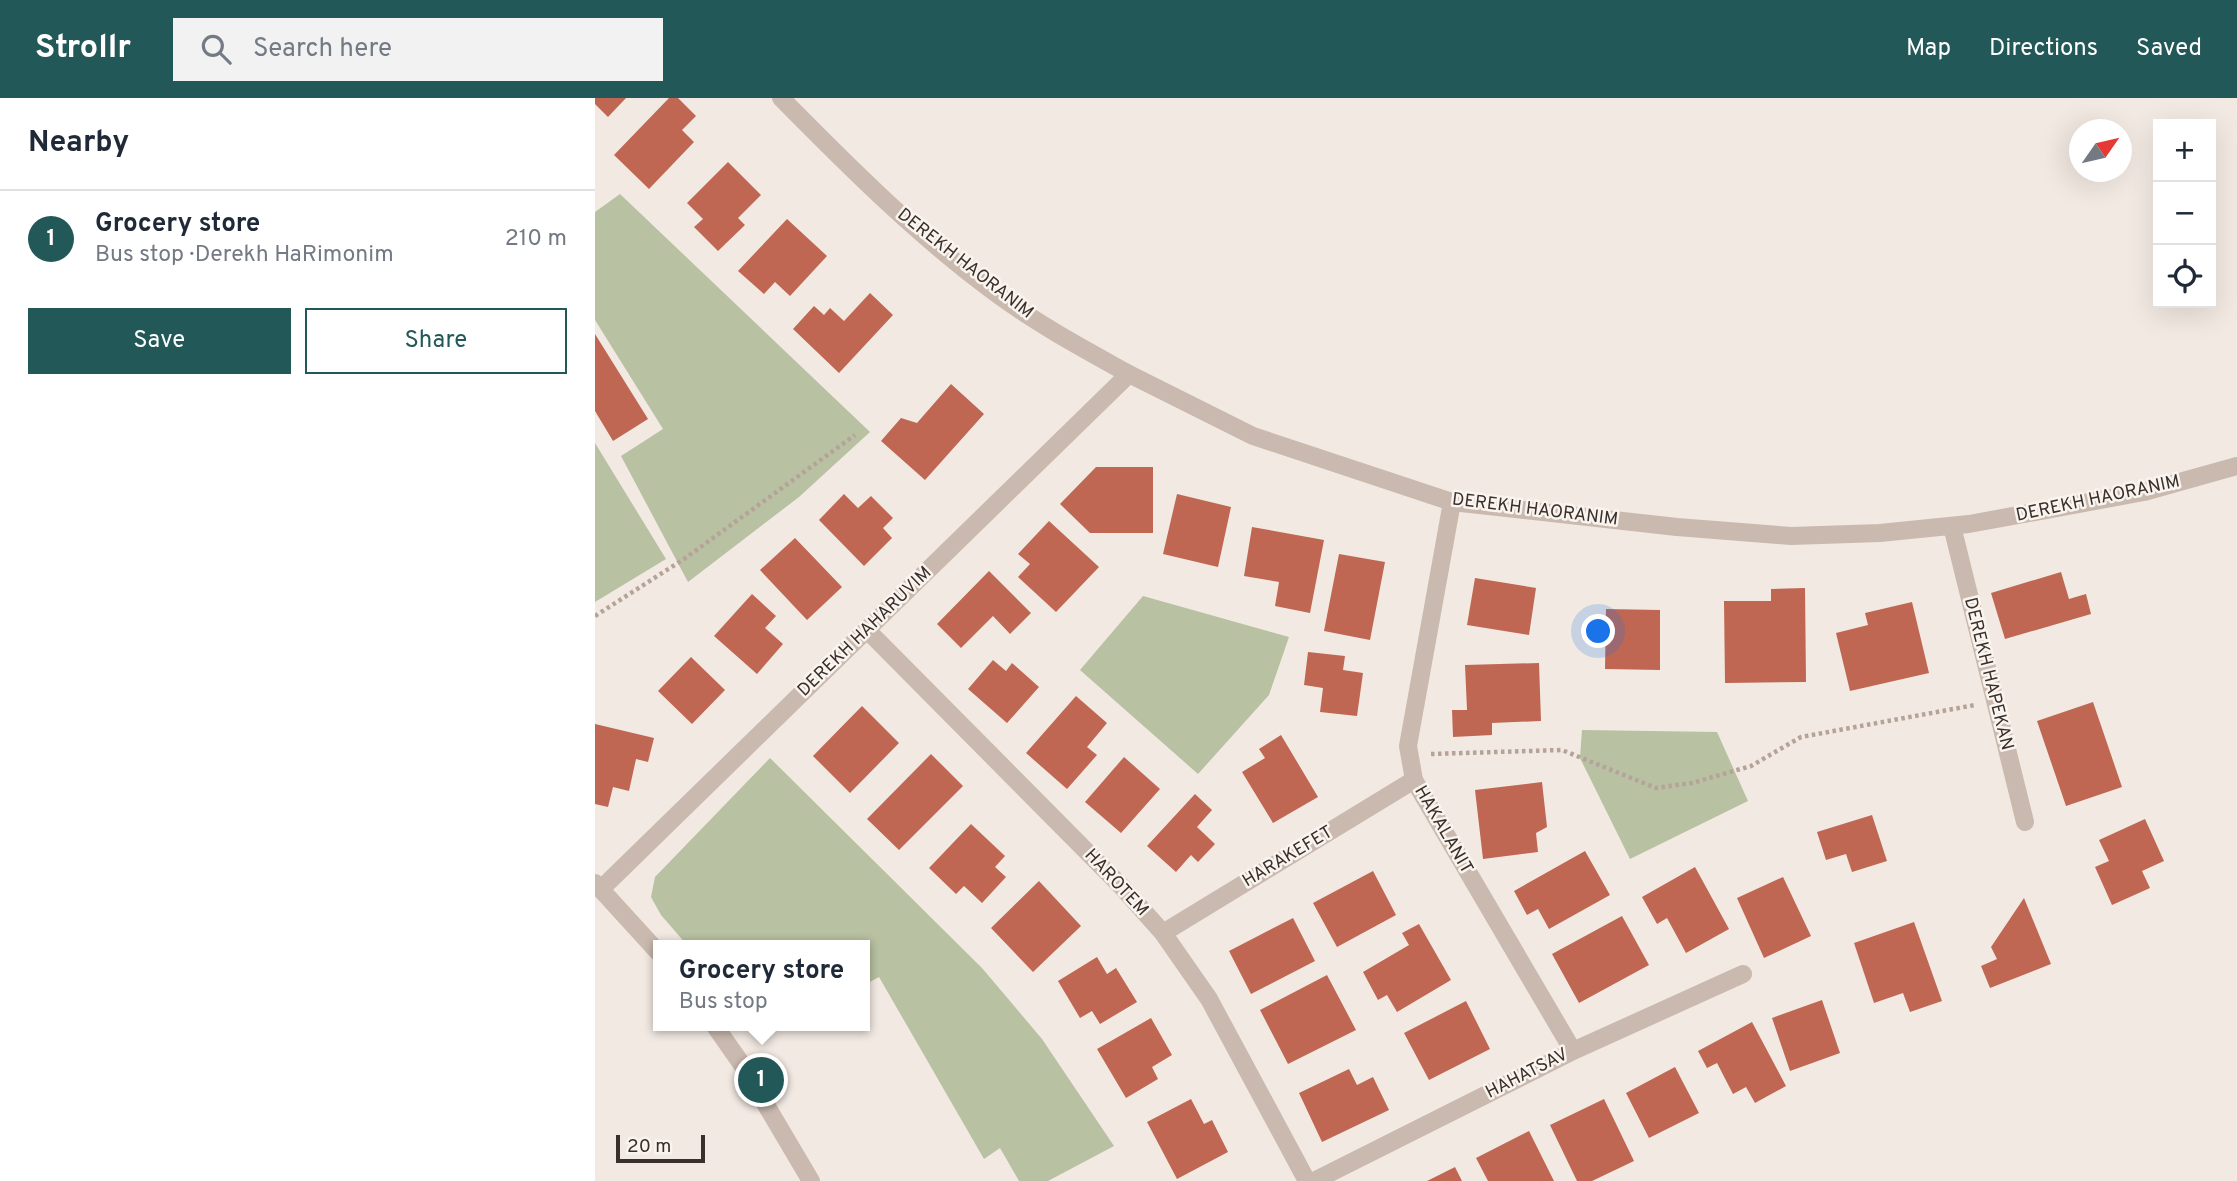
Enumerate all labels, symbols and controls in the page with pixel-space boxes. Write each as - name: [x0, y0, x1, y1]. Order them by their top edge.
- search box: [173, 18, 663, 81]
- text: Strollr: [35, 28, 131, 70]
- icon: search: [197, 30, 235, 68]
- text: Search here: [253, 33, 392, 66]
- text: Map: [1906, 34, 1951, 64]
- text: Directions: [1989, 34, 2098, 64]
- text: Saved: [2136, 34, 2202, 64]
- north arrow: [2069, 119, 2132, 182]
- map controls: [2153, 119, 2216, 308]
- button: +: [2153, 119, 2216, 182]
- text: Nearby: [28, 125, 129, 162]
- button: −: [2153, 182, 2216, 245]
- street label: DEREKH HAORANIM: [892, 204, 1038, 324]
- text: Grocery store: [95, 208, 260, 241]
- text: 1: [46, 225, 56, 254]
- text: 210 m: [505, 225, 567, 254]
- text: Bus stop · Derekh HaRimonim: [95, 241, 394, 270]
- button: locate: [2153, 245, 2216, 308]
- button: Save: [28, 308, 291, 374]
- button: Share: [305, 308, 567, 374]
- street label: DEREKH HAORANIM: [2014, 470, 2182, 528]
- street label: DEREKH HAORANIM: [1451, 488, 1619, 532]
- street label: DEREKH HAHARUVIM: [793, 562, 937, 702]
- street label: DEREKH HAPEKAN: [1958, 595, 2018, 753]
- your location: [1581, 614, 1615, 648]
- street label: HAKALANIT: [1408, 782, 1478, 878]
- street label: HARAKEFET: [1239, 821, 1337, 893]
- street label: HAROTEM: [1079, 844, 1153, 922]
- popup: [653, 940, 870, 1031]
- text: Grocery store: [679, 955, 844, 988]
- text: Bus stop: [679, 988, 768, 1017]
- street label: HAHATSAV: [1482, 1043, 1572, 1105]
- pin: 1: [738, 1054, 784, 1106]
- scale bar: [616, 1132, 705, 1164]
- text: 20 m: [627, 1135, 671, 1159]

